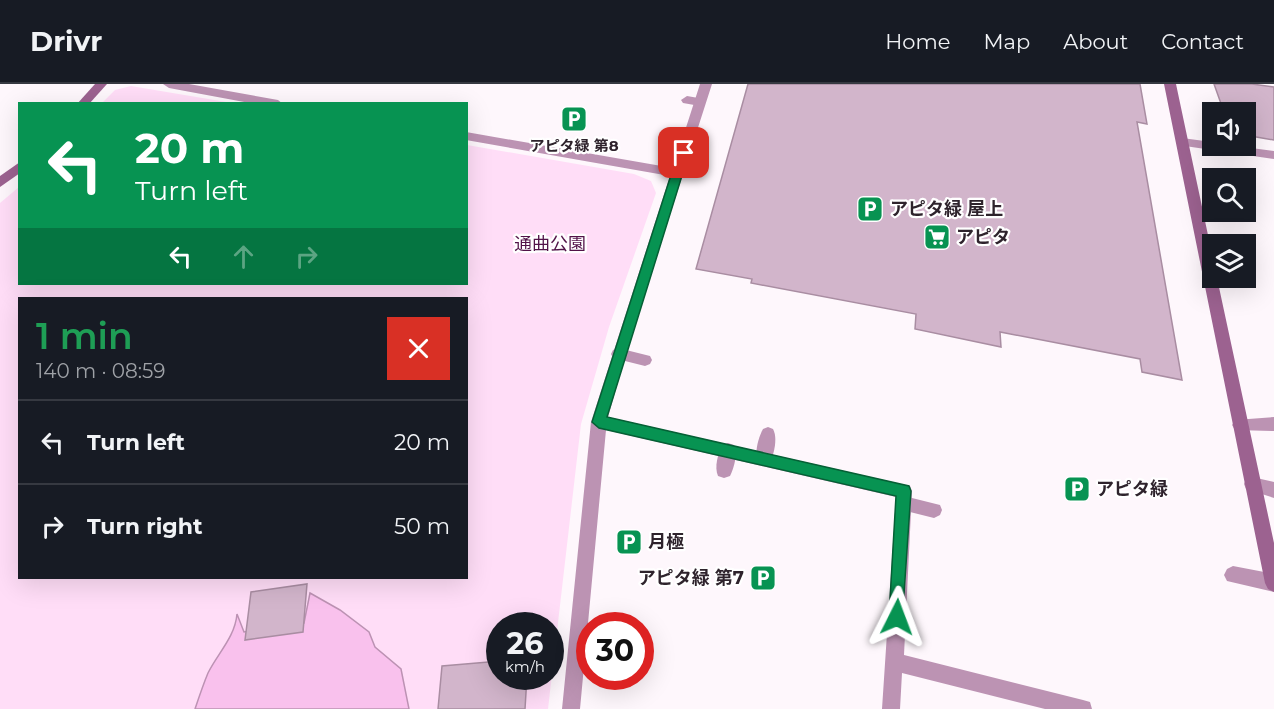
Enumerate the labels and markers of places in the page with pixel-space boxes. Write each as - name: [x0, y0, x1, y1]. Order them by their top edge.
- parking icon: アピタ緑 第8: [559, 104, 589, 134]
- pin: [658, 127, 709, 178]
- place label: アピタ緑 第8: [529, 136, 619, 155]
- parking icon: アピタ緑 屋上: [855, 194, 885, 224]
- place label: アピタ緑 屋上: [890, 198, 1003, 220]
- supermarket icon: アピタ: [922, 222, 952, 252]
- place label: アピタ: [956, 226, 1010, 248]
- parking icon: アピタ緑: [1062, 474, 1092, 504]
- place label: アピタ緑: [1096, 478, 1168, 500]
- parking icon: 月極: [614, 527, 644, 557]
- place label: 月極: [648, 531, 684, 553]
- parking icon: アピタ緑 第7: [748, 563, 778, 593]
- place label: アピタ緑 第7: [638, 567, 744, 589]

